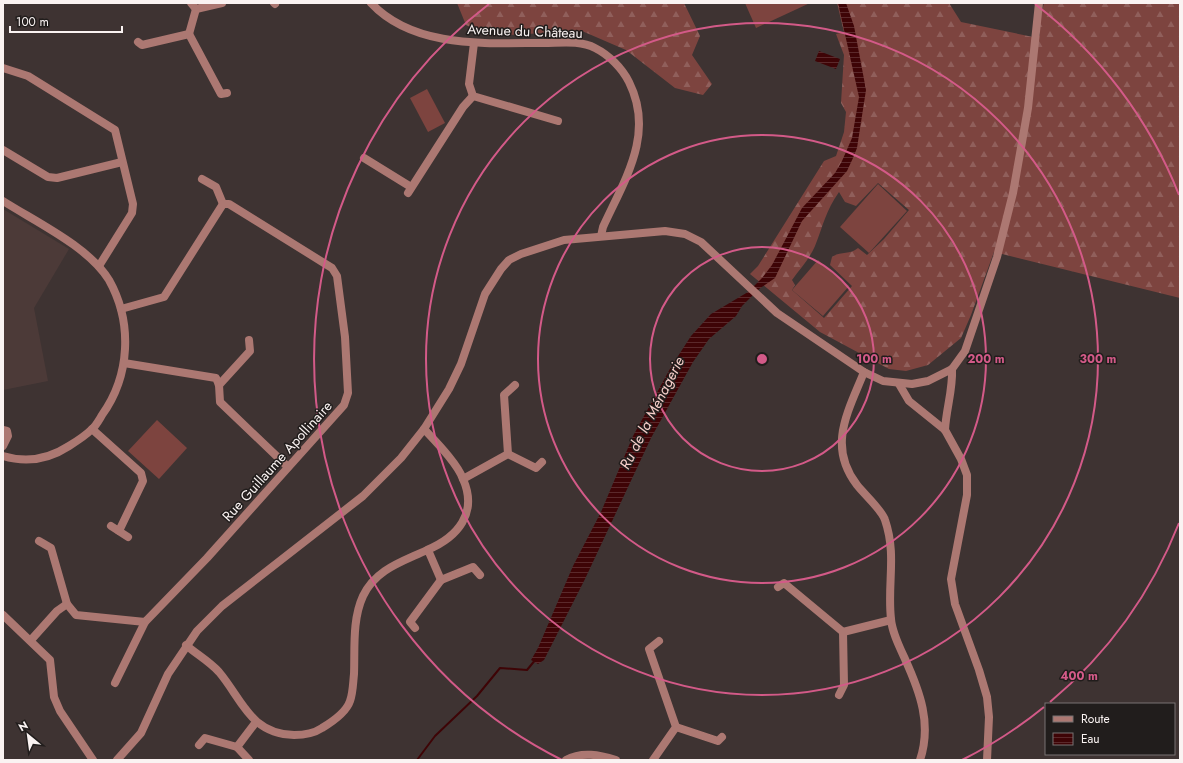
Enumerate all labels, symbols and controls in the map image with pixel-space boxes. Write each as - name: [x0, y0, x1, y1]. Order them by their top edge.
- scale bar: [10, 8, 122, 34]
- text: 100 m: [16, 13, 49, 31]
- street label: Avenue du Château: [467, 19, 583, 43]
- text: 100 m: [856, 350, 892, 368]
- text: 200 m: [967, 350, 1005, 368]
- text: 300 m: [1080, 350, 1117, 368]
- water label: Ru de la Ménagerie: [614, 352, 690, 473]
- centre of rings: [755, 352, 769, 366]
- street label: Rue Guillaume Apollinaire: [217, 396, 337, 526]
- text: 400 m: [1060, 667, 1098, 685]
- legend: [1045, 703, 1175, 755]
- text: Route: [1081, 710, 1110, 728]
- north arrow: [8, 715, 48, 755]
- text: N: [15, 717, 31, 735]
- text: Eau: [1081, 730, 1100, 748]

